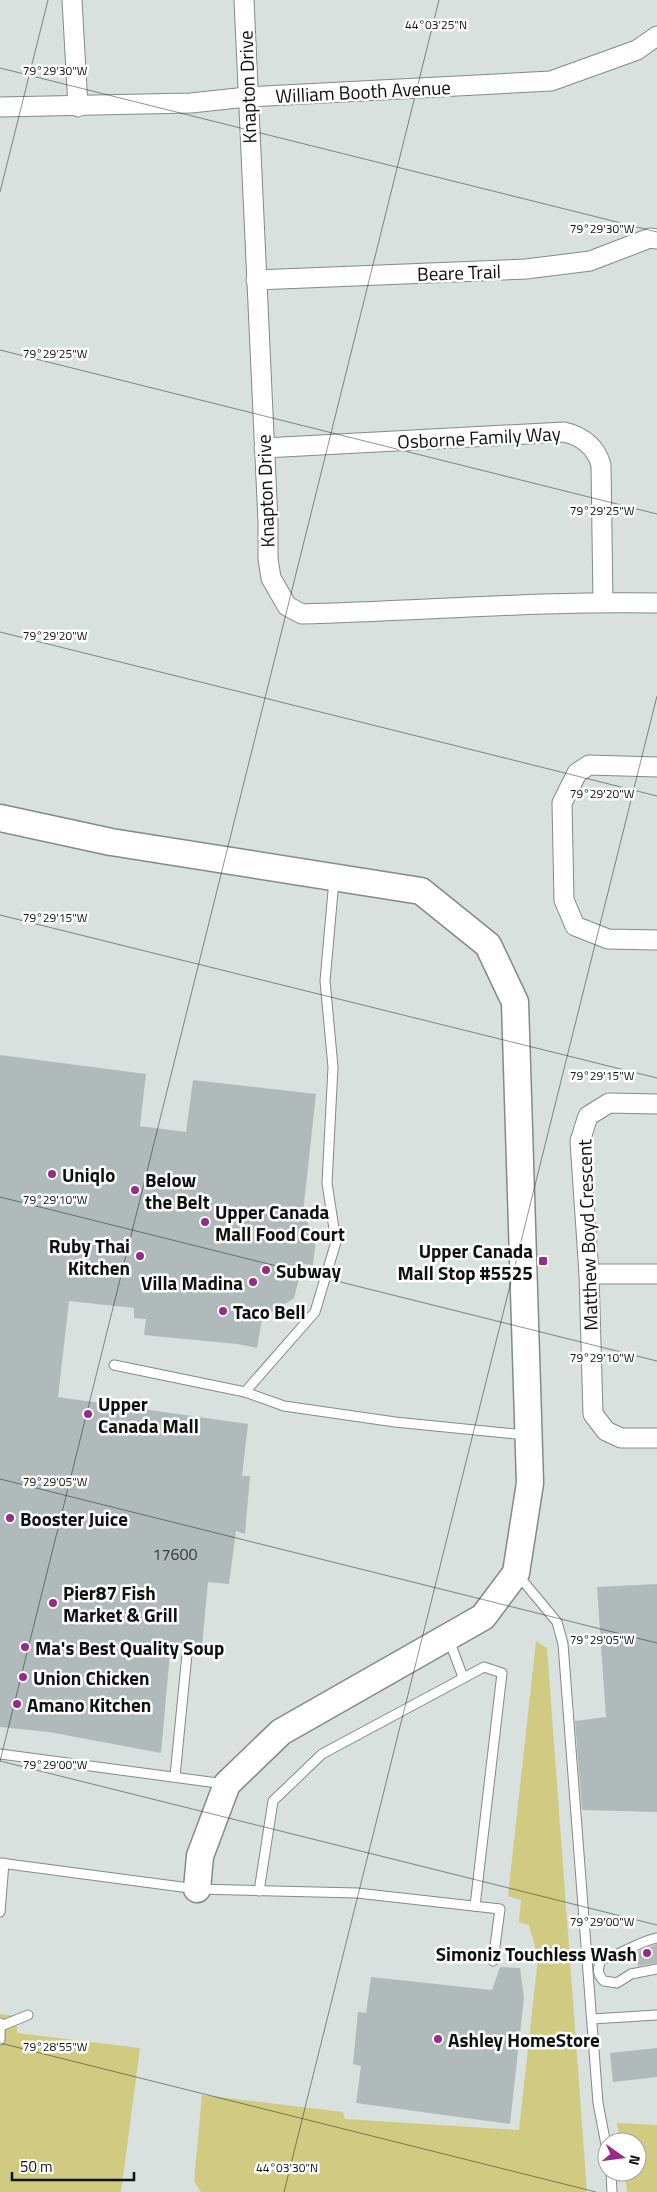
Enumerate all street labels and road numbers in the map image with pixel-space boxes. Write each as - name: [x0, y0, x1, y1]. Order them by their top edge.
- street label: Knapton Drive: [231, 30, 263, 144]
- street label: William Booth Avenue: [275, 72, 451, 110]
- street label: Beare Trail: [417, 256, 501, 288]
- street label: Osborne Family Way: [396, 418, 562, 456]
- street label: Knapton Drive: [249, 434, 281, 548]
- street label: Matthew Boyd Crescent: [569, 1138, 605, 1331]

